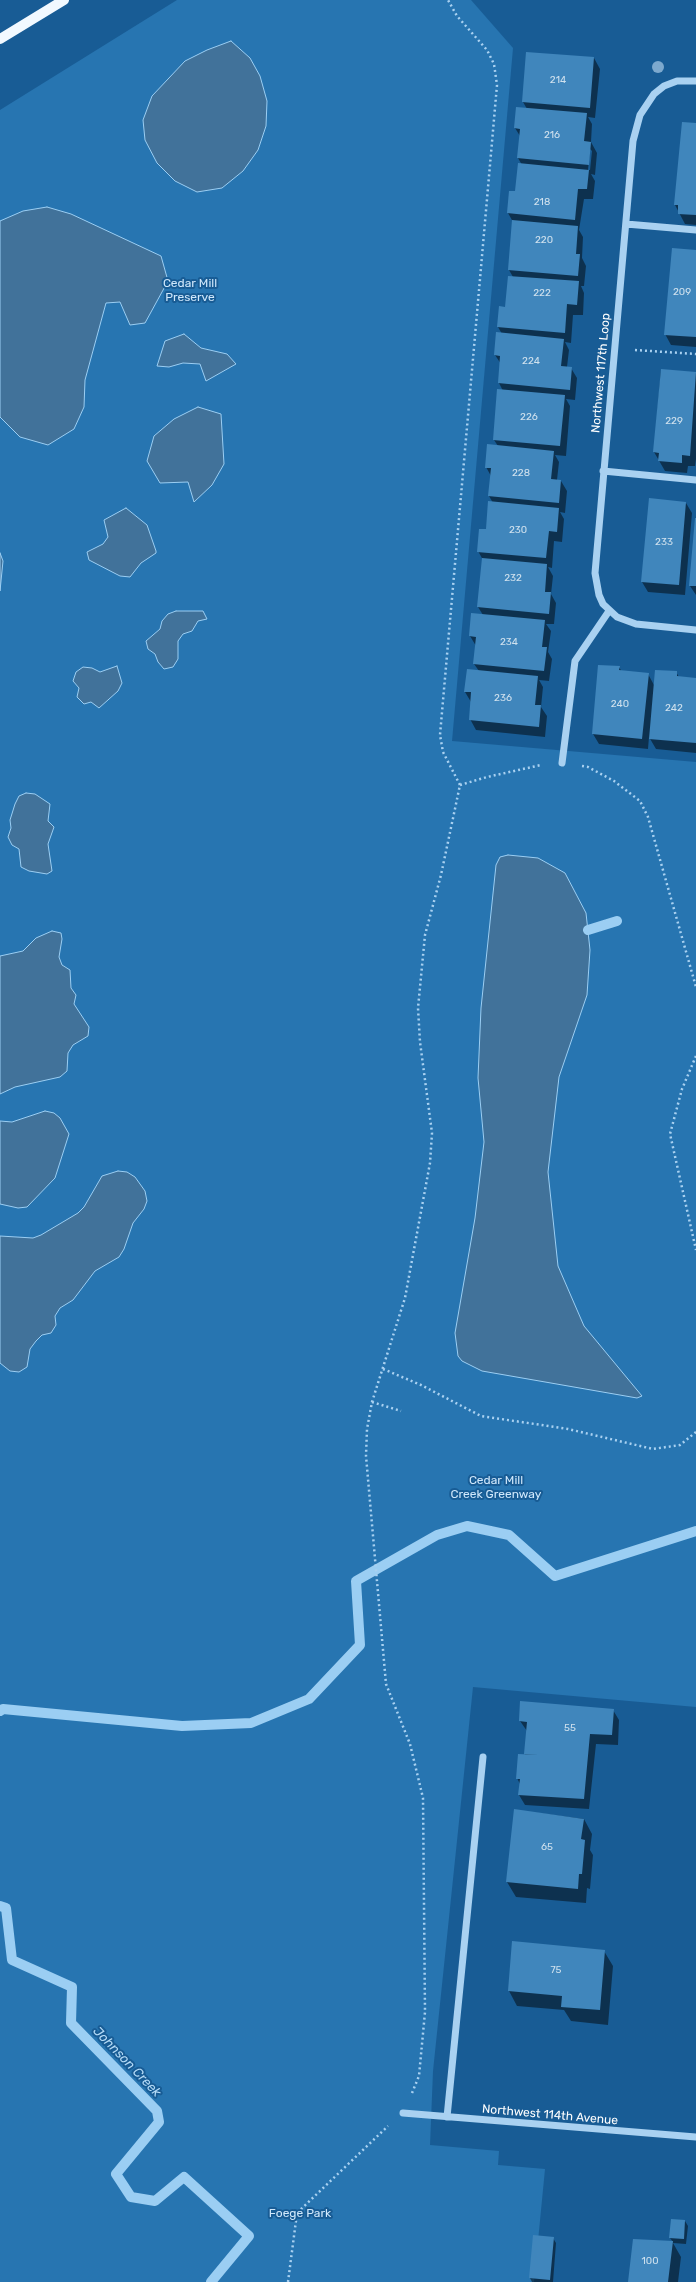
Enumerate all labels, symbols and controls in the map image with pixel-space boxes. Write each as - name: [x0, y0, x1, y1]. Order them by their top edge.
- house number: 214: [550, 74, 566, 86]
- house number: 216: [544, 129, 560, 141]
- house number: 218: [534, 196, 550, 208]
- house number: 220: [535, 234, 553, 246]
- park label: Cedar Mill Preserve: [163, 277, 217, 305]
- house number: 209: [673, 286, 691, 298]
- house number: 222: [533, 287, 551, 299]
- street label: Northwest 117th Loop: [589, 312, 613, 434]
- house number: 224: [522, 355, 540, 367]
- house number: 226: [520, 411, 538, 423]
- house number: 229: [665, 415, 683, 427]
- house number: 228: [512, 467, 530, 479]
- house number: 230: [509, 524, 527, 536]
- house number: 233: [655, 536, 673, 548]
- house number: 232: [504, 572, 522, 584]
- house number: 234: [500, 636, 518, 648]
- house number: 236: [494, 692, 512, 704]
- house number: 240: [611, 698, 629, 710]
- house number: 242: [665, 702, 683, 714]
- park label: Cedar Mill Creek Greenway: [451, 1474, 541, 1502]
- house number: 55: [564, 1722, 576, 1734]
- house number: 65: [541, 1841, 553, 1853]
- house number: 75: [550, 1964, 562, 1976]
- water label: Johnson Creek: [90, 2024, 164, 2100]
- street label: Northwest 114th Avenue: [481, 2102, 619, 2128]
- park label: Foege Park: [269, 2207, 331, 2221]
- house number: 100: [642, 2255, 658, 2267]

